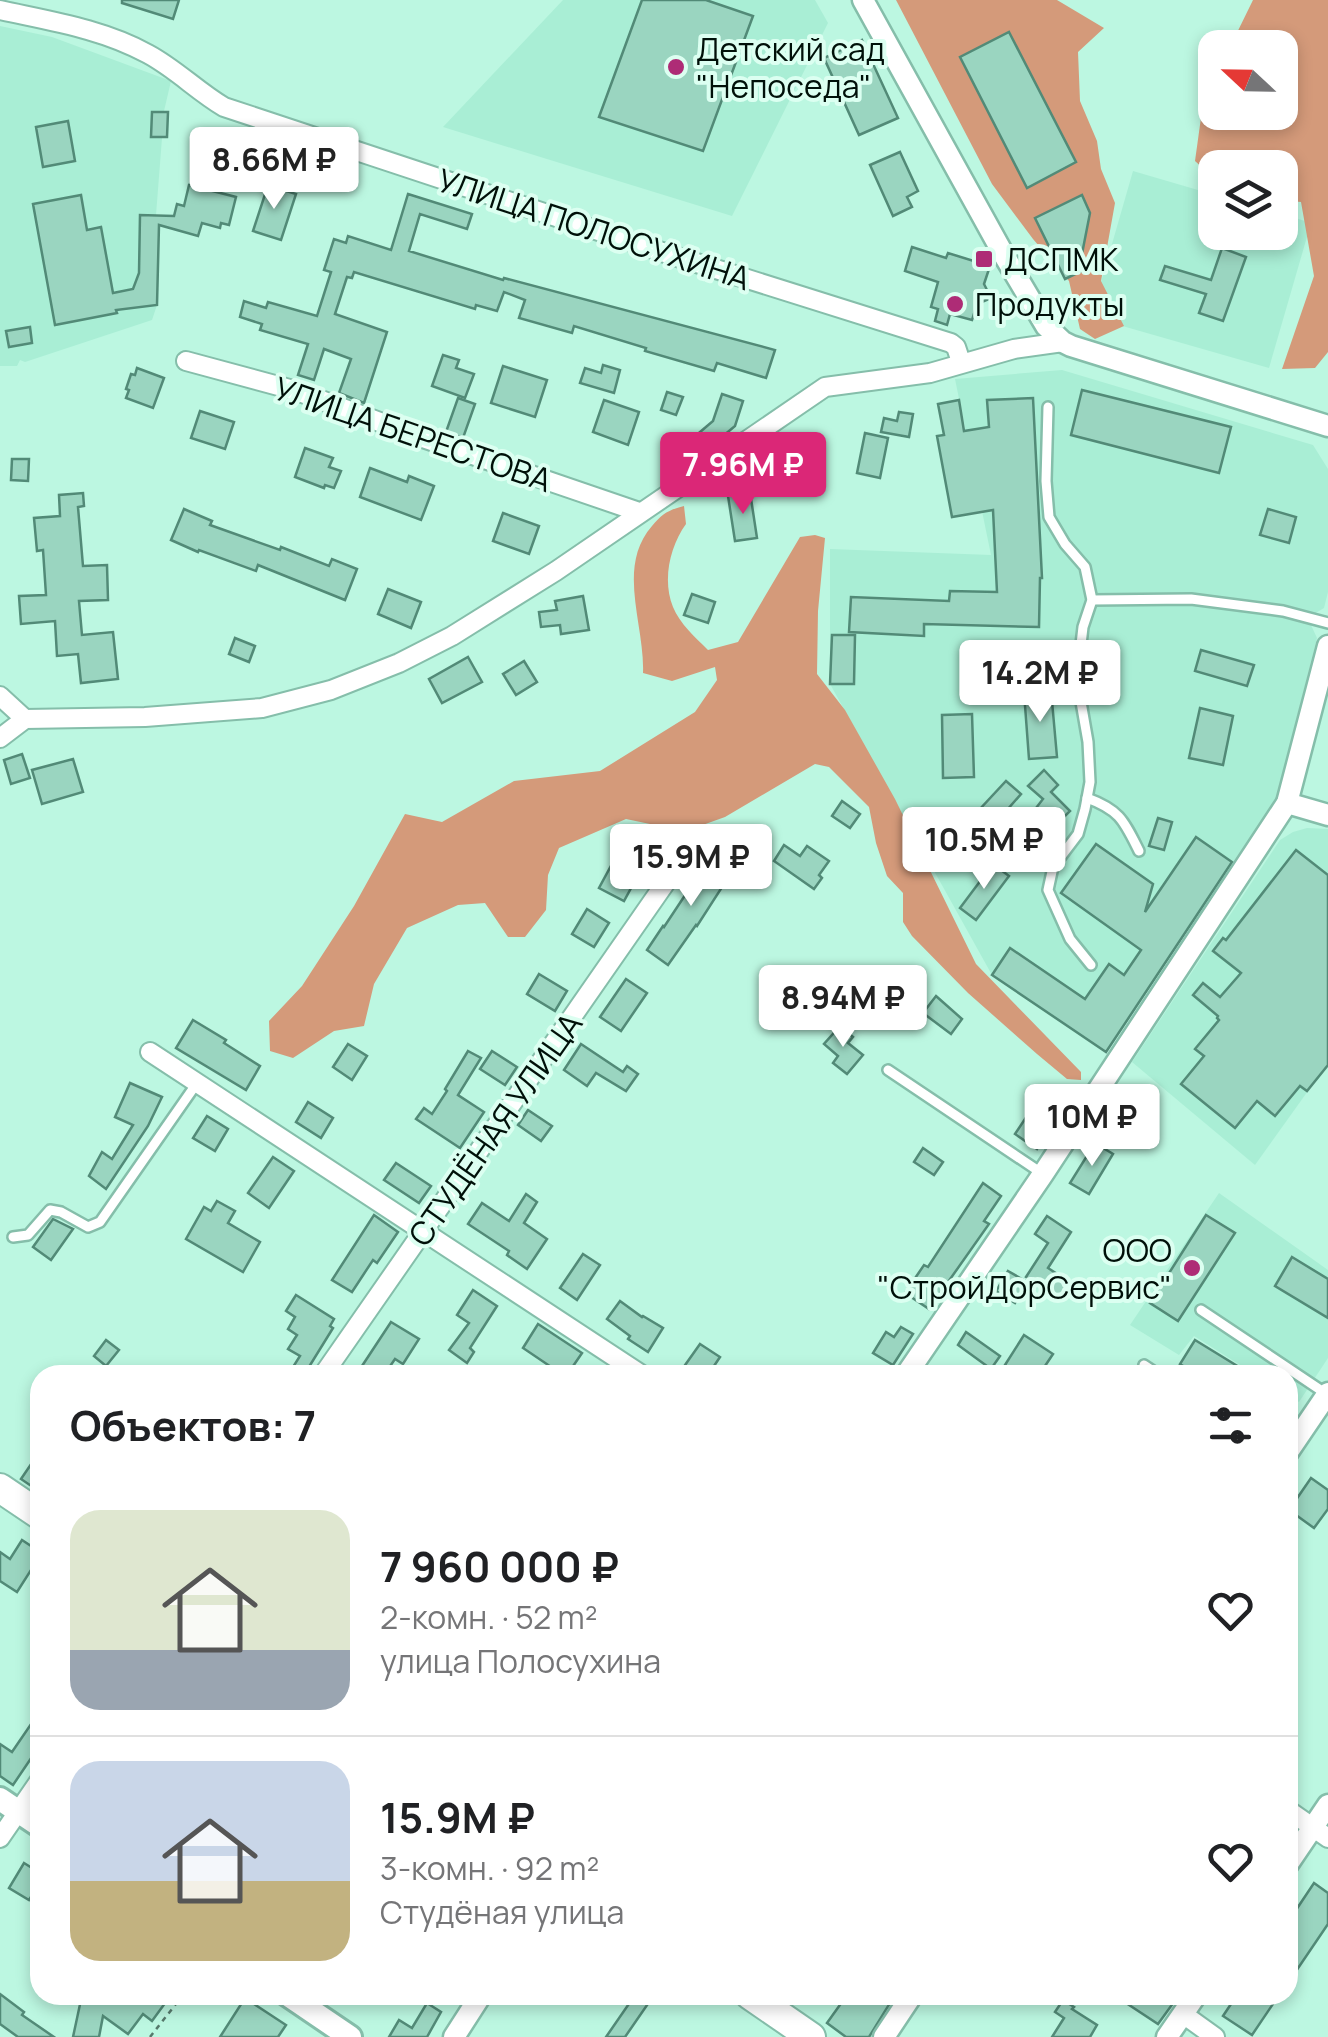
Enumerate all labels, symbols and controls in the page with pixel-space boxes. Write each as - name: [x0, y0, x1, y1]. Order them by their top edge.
- place label: Детский сад "Непоседа": [696, 27, 885, 108]
- north arrow: [1198, 30, 1298, 130]
- map controls: [1198, 30, 1298, 250]
- marker: Детский сад "Непоседа": [665, 56, 687, 78]
- pin: 8.66M ₽: [182, 127, 366, 212]
- text: 8.66M ₽: [212, 137, 336, 181]
- button: layers: [1198, 150, 1298, 250]
- street label: УЛИЦА ПОЛОСУХИНА: [432, 158, 756, 300]
- place label: ДСПМК: [1004, 237, 1119, 281]
- marker: ДСПМК: [973, 248, 995, 270]
- place label: Продукты: [975, 282, 1125, 326]
- marker: Продукты: [944, 293, 966, 315]
- street label: УЛИЦА БЕРЕСТОВА: [268, 366, 558, 502]
- pin: 7.96M ₽: [651, 432, 835, 517]
- text: 7.96M ₽: [682, 442, 804, 486]
- pin: 14.2M ₽: [948, 640, 1132, 725]
- text: 14.2M ₽: [981, 650, 1099, 694]
- pin: 10.5M ₽: [892, 807, 1076, 892]
- text: 10.5M ₽: [924, 817, 1044, 861]
- pin: 15.9M ₽: [599, 824, 783, 909]
- text: 15.9M ₽: [632, 834, 750, 878]
- pin: 8.94M ₽: [751, 965, 935, 1050]
- text: 8.94M ₽: [781, 975, 905, 1019]
- street label: СТУДЁНАЯ УЛИЦА: [398, 1004, 592, 1254]
- pin: 10M ₽: [1022, 1084, 1162, 1169]
- text: 10M ₽: [1047, 1094, 1137, 1138]
- place label: ООО "СтройДорСервис": [877, 1228, 1172, 1309]
- marker: ООО "СтройДорСервис": [1181, 1257, 1203, 1279]
- text: Объектов: 7: [70, 1396, 316, 1454]
- icon: filters: [1203, 1398, 1258, 1453]
- text: 7 960 000 ₽: [380, 1537, 619, 1595]
- icon: home: [150, 1550, 270, 1670]
- icon: heart: [1203, 1583, 1258, 1638]
- text: 2-комн. · 52 m²: [380, 1595, 598, 1639]
- text: улица Полосухина: [380, 1639, 661, 1683]
- text: 15.9M ₽: [380, 1788, 535, 1846]
- icon: home: [150, 1801, 270, 1921]
- icon: heart: [1203, 1834, 1258, 1889]
- text: 3-комн. · 92 m²: [380, 1846, 599, 1890]
- text: Студёная улица: [380, 1890, 624, 1934]

